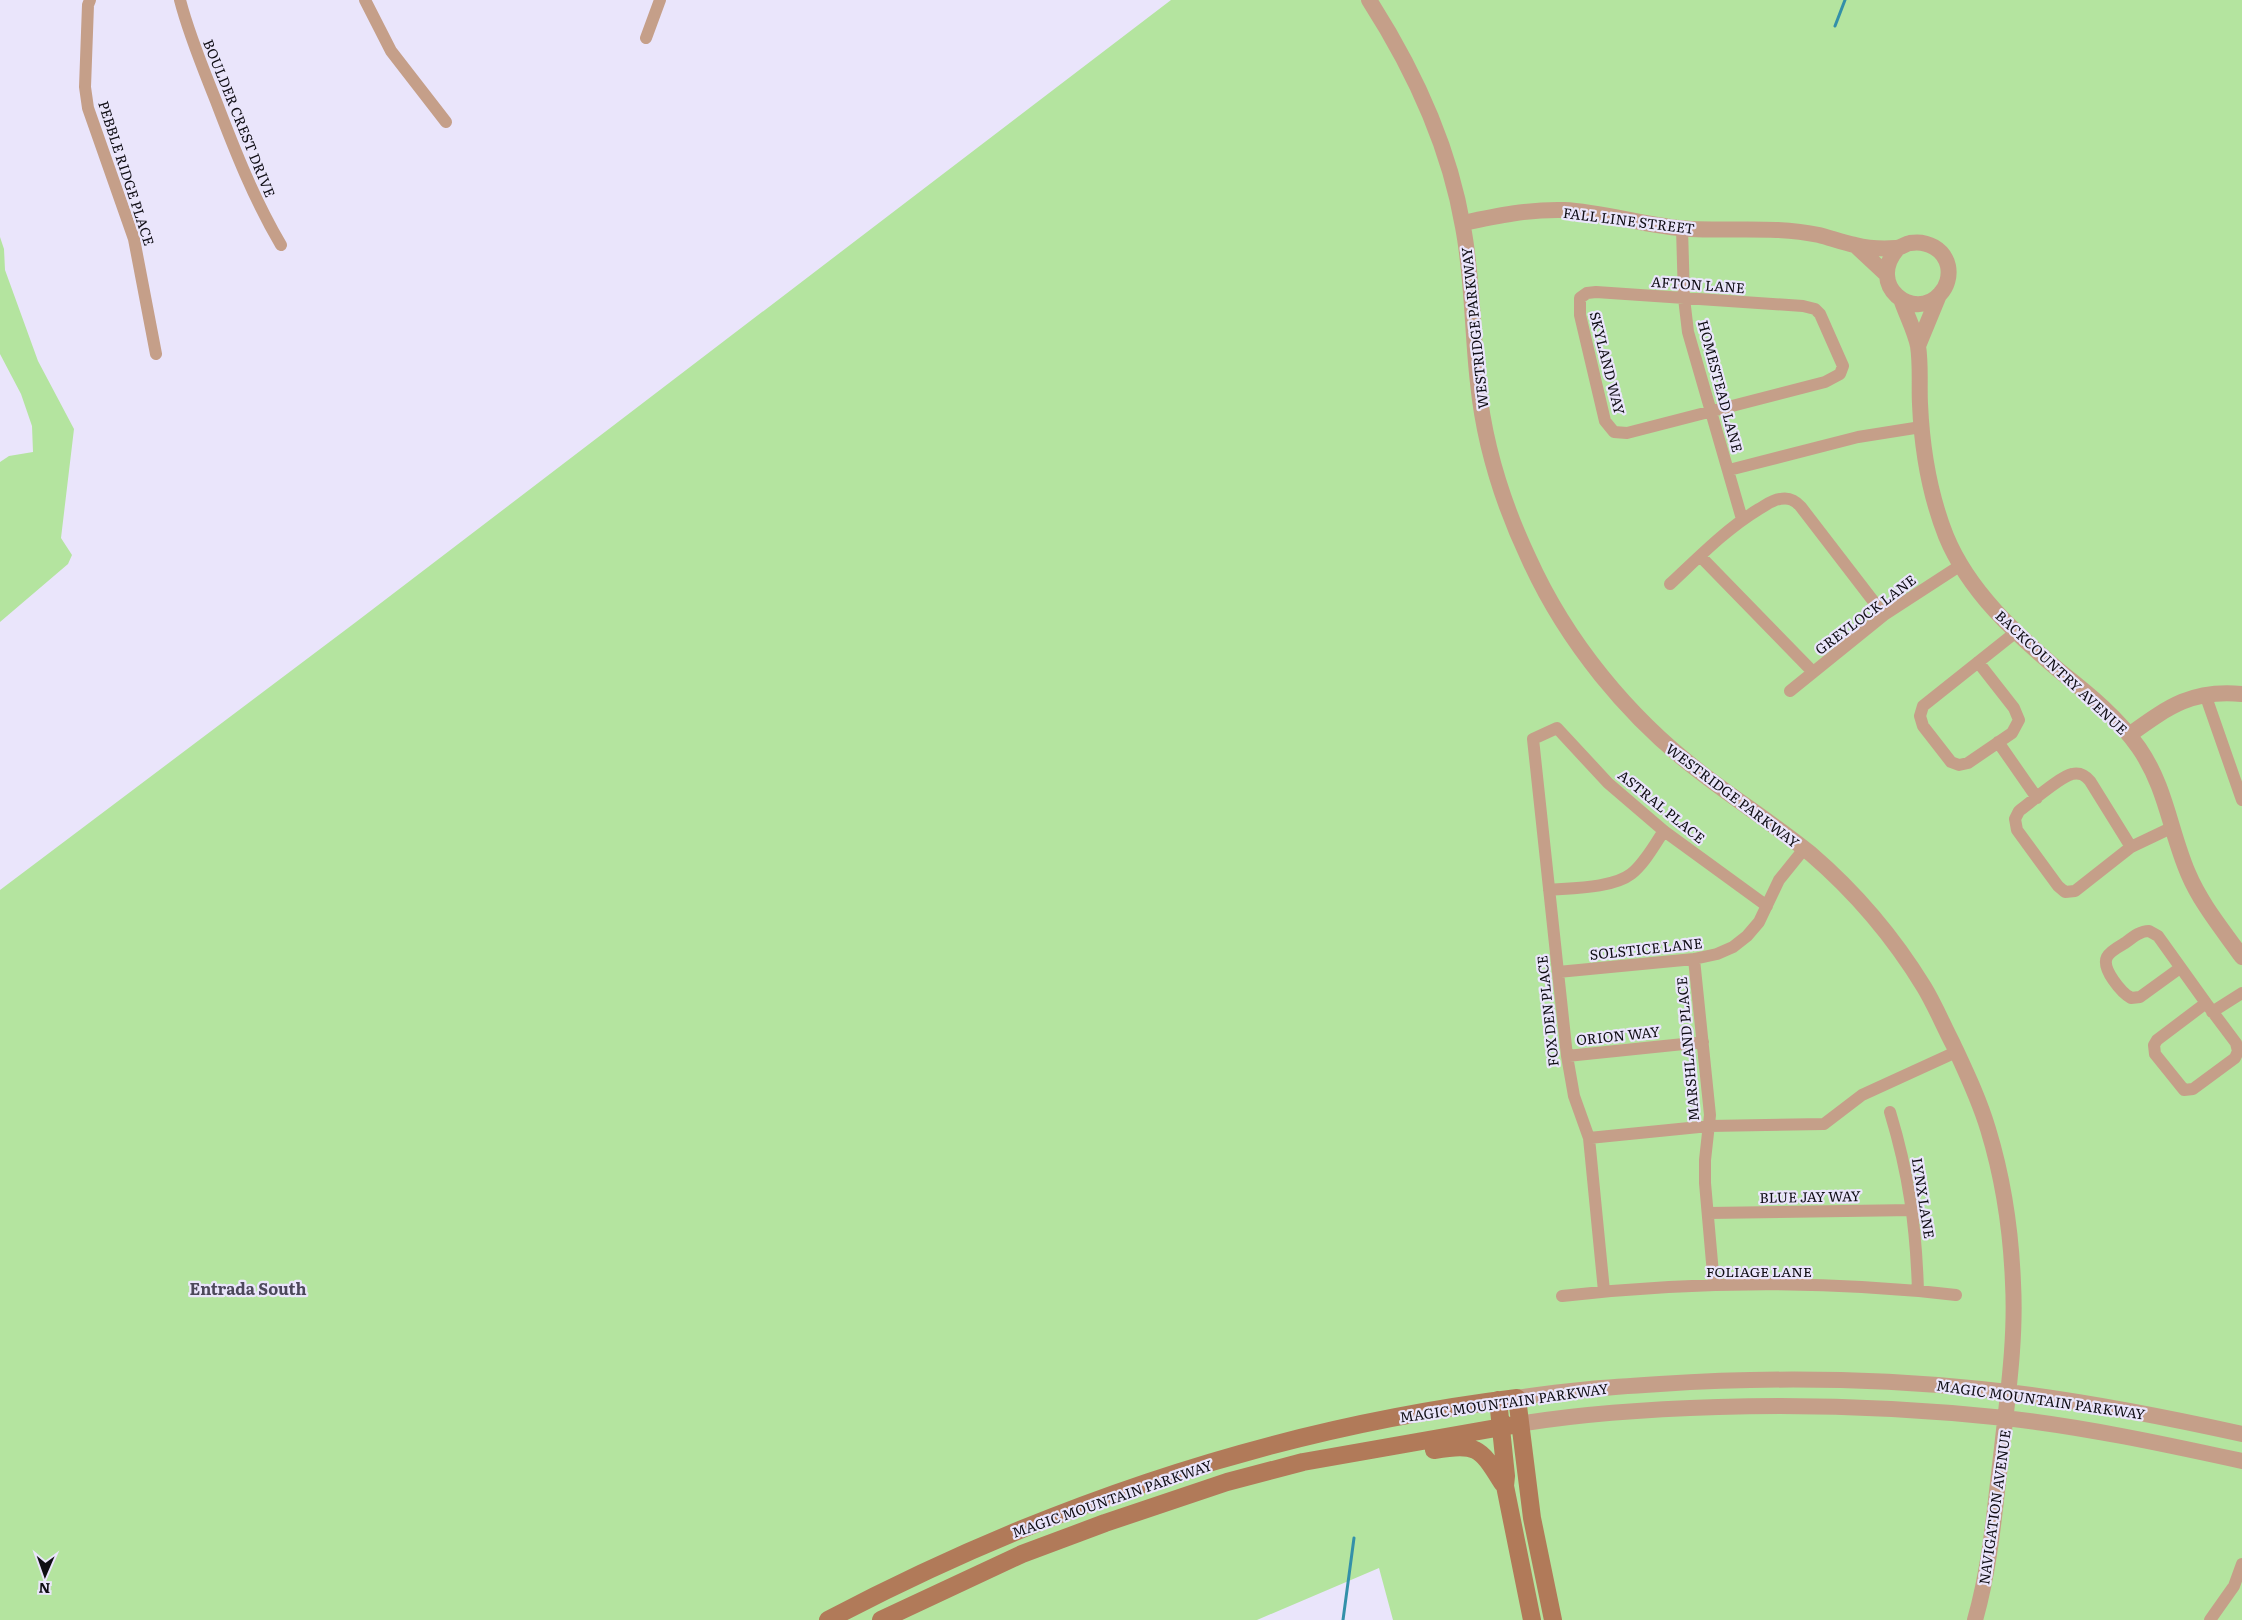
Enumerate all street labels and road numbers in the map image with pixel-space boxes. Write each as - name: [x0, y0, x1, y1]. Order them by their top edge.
- street label: BOULDER CREST DRIVE: [199, 36, 281, 200]
- street label: PEBBLE RIDGE PLACE: [94, 98, 160, 248]
- street label: FALL LINE STREET: [1562, 202, 1696, 238]
- street label: WESTRIDGE PARKWAY: [1456, 246, 1492, 410]
- street label: AFTON LANE: [1650, 271, 1746, 297]
- street label: SKYLAND WAY: [1586, 309, 1630, 417]
- street label: HOMESTEAD LANE: [1694, 318, 1748, 454]
- street label: GREYLOCK LANE: [1810, 569, 1920, 659]
- street label: BACKCOUNTRY AVENUE: [1992, 605, 2133, 739]
- street label: WESTRIDGE PARKWAY: [1662, 738, 1804, 852]
- street label: ASTRAL PLACE: [1614, 765, 1710, 847]
- street label: SOLSTICE LANE: [1589, 932, 1703, 964]
- street label: FOX DEN PLACE: [1531, 954, 1563, 1068]
- street label: MARSHLAND PLACE: [1671, 976, 1703, 1122]
- street label: ORION WAY: [1575, 1021, 1661, 1049]
- street label: LYNX LANE: [1908, 1156, 1940, 1240]
- street label: BLUE JAY WAY: [1759, 1185, 1861, 1207]
- street label: FOLIAGE LANE: [1706, 1261, 1812, 1281]
- street label: MAGIC MOUNTAIN PARKWAY: [1935, 1374, 2147, 1424]
- street label: MAGIC MOUNTAIN PARKWAY: [1398, 1377, 1610, 1427]
- street label: NAVIGATION AVENUE: [1973, 1428, 2015, 1586]
- street label: MAGIC MOUNTAIN PARKWAY: [1009, 1454, 1215, 1542]

